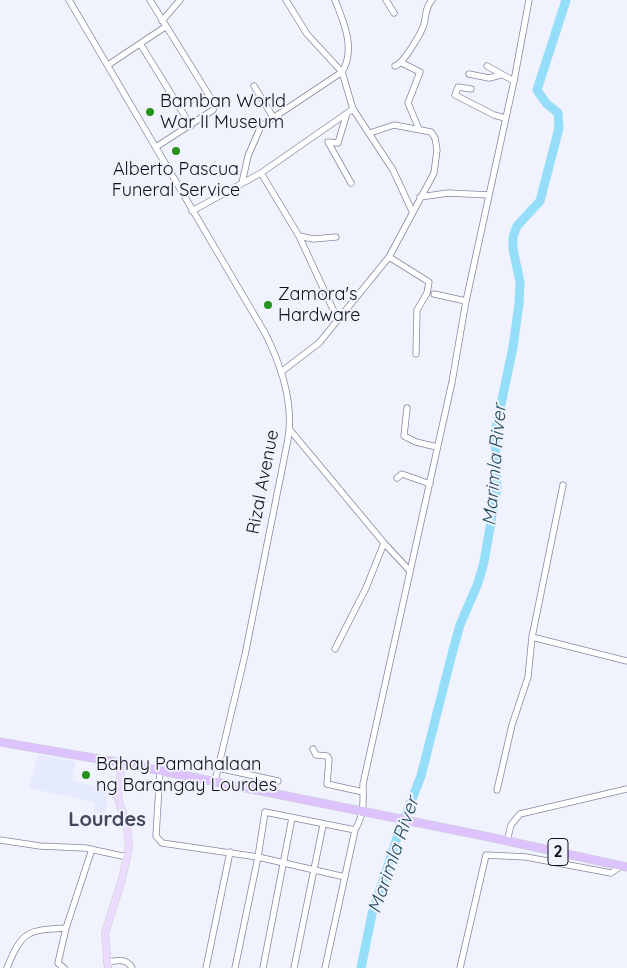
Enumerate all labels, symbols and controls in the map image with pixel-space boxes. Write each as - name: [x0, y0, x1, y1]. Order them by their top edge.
- place label: Bamban World War II Museum: [160, 91, 286, 134]
- marker: Bamban World War II Museum: [144, 106, 156, 118]
- marker: Alberto Pascua Funeral Service: [170, 145, 182, 157]
- place label: Alberto Pascua Funeral Service: [112, 159, 240, 202]
- place label: Zamora's Hardware: [278, 284, 361, 326]
- marker: Zamora's Hardware: [262, 299, 274, 311]
- water label: Marimla River: [478, 403, 512, 527]
- street label: Rizal Avenue: [242, 428, 284, 536]
- place label: Bahay Pamahalaan ng Barangay Lourdes: [96, 754, 277, 796]
- marker: Bahay Pamahalaan ng Barangay Lourdes: [80, 769, 92, 781]
- water label: Marimla River: [363, 794, 425, 916]
- district label: Lourdes: [68, 808, 146, 832]
- road number: 2: [548, 839, 568, 866]

